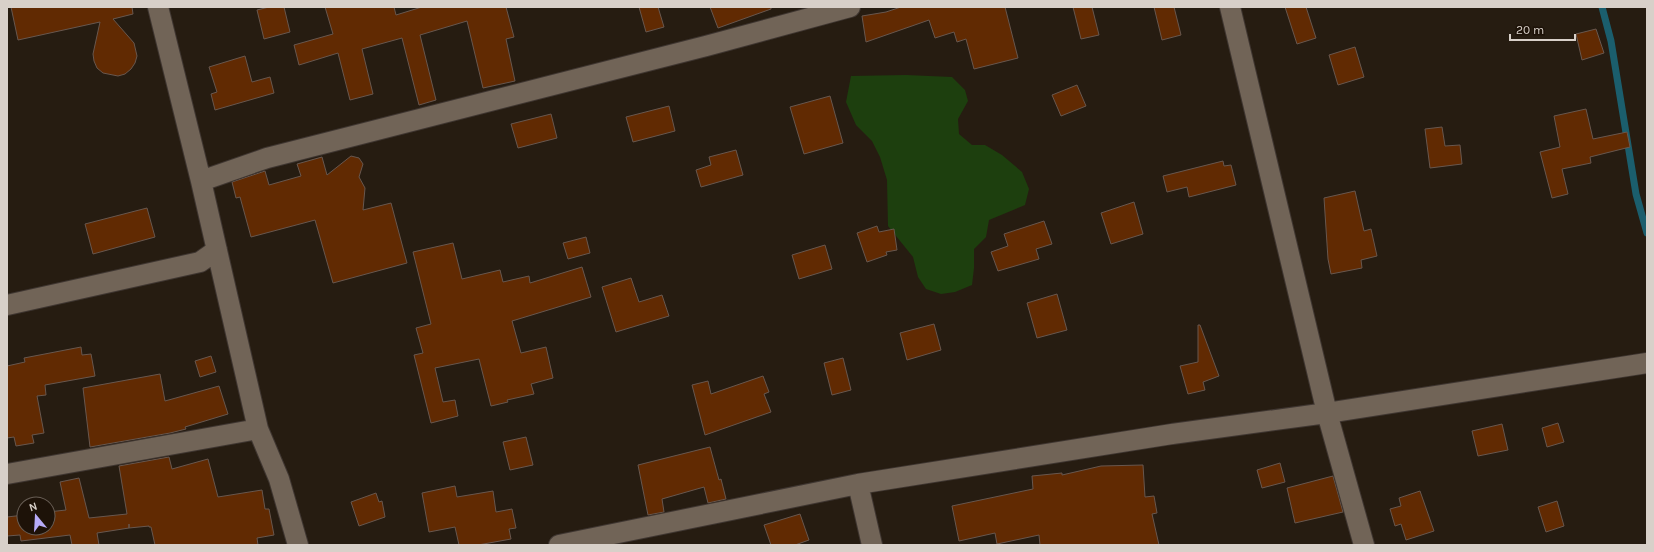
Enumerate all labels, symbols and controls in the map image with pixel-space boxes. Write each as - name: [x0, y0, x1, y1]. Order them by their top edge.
- scale bar: [1510, 16, 1575, 42]
- text: 20 m: [1516, 23, 1544, 37]
- north arrow: [16, 496, 56, 536]
- text: N: [27, 500, 39, 514]

